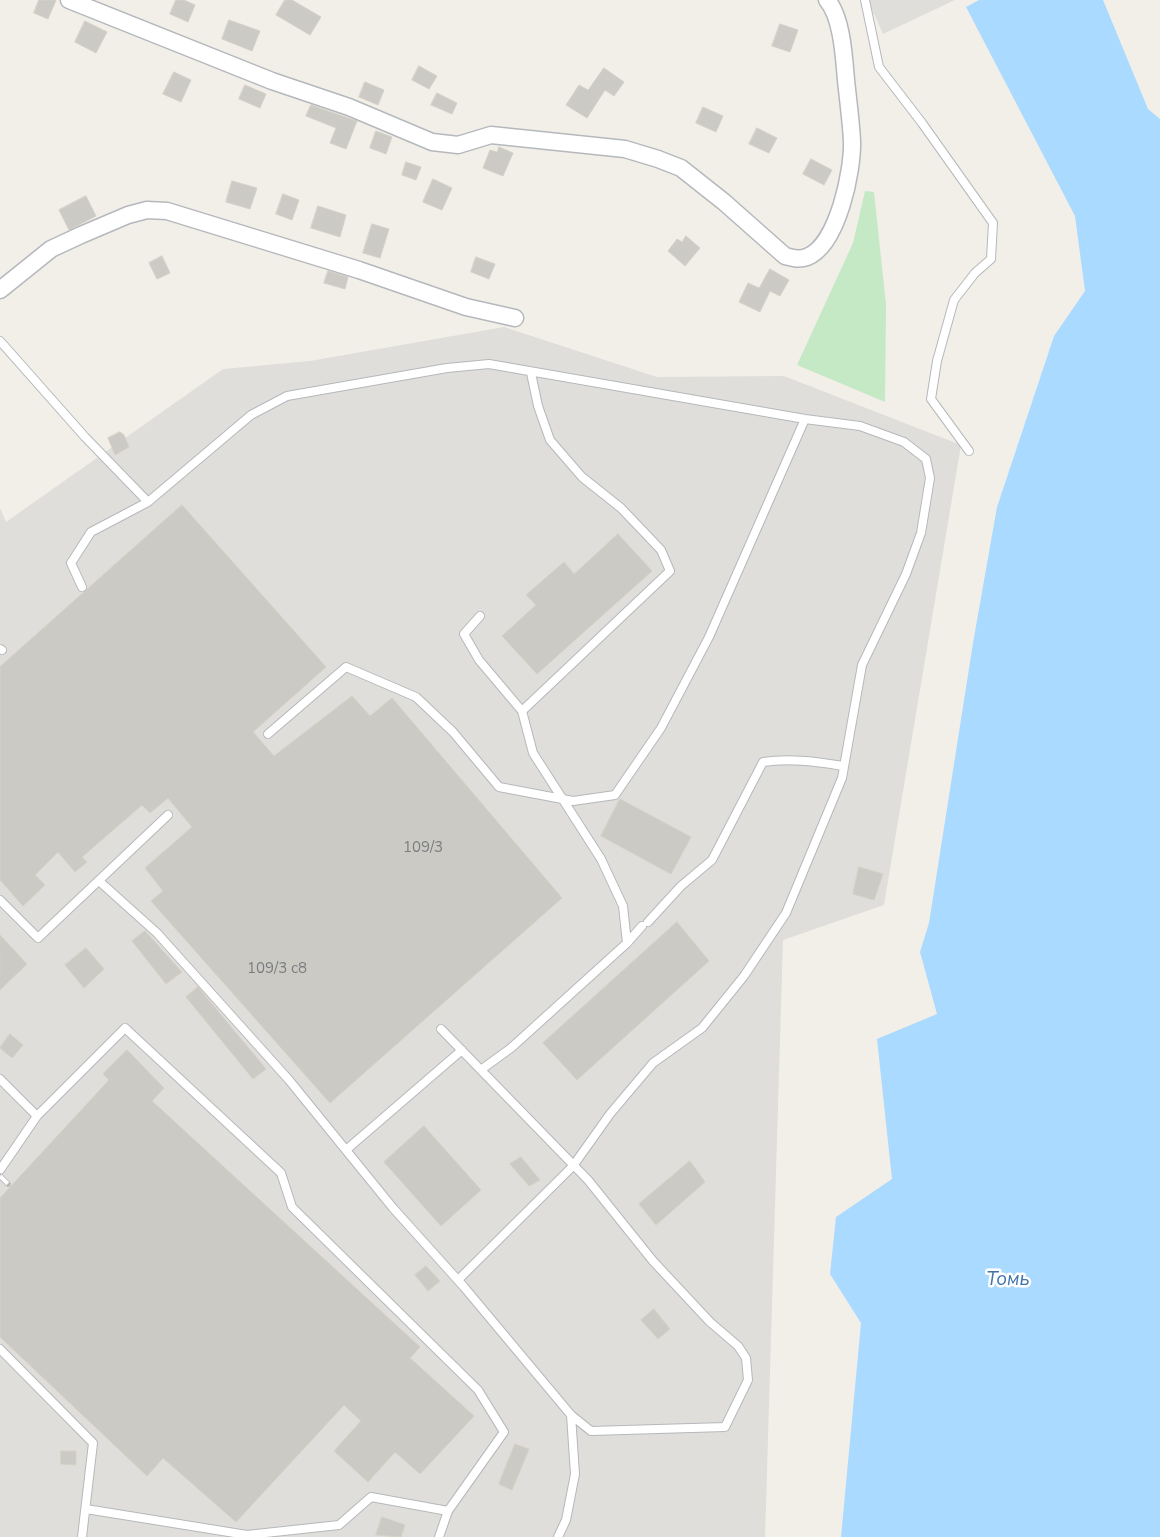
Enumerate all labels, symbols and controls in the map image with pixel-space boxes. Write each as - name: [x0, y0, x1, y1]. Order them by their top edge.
- house number: 109/3: [403, 839, 443, 857]
- house number: 109/3 с8: [247, 960, 307, 978]
- water label: Томь: [986, 1269, 1030, 1291]

